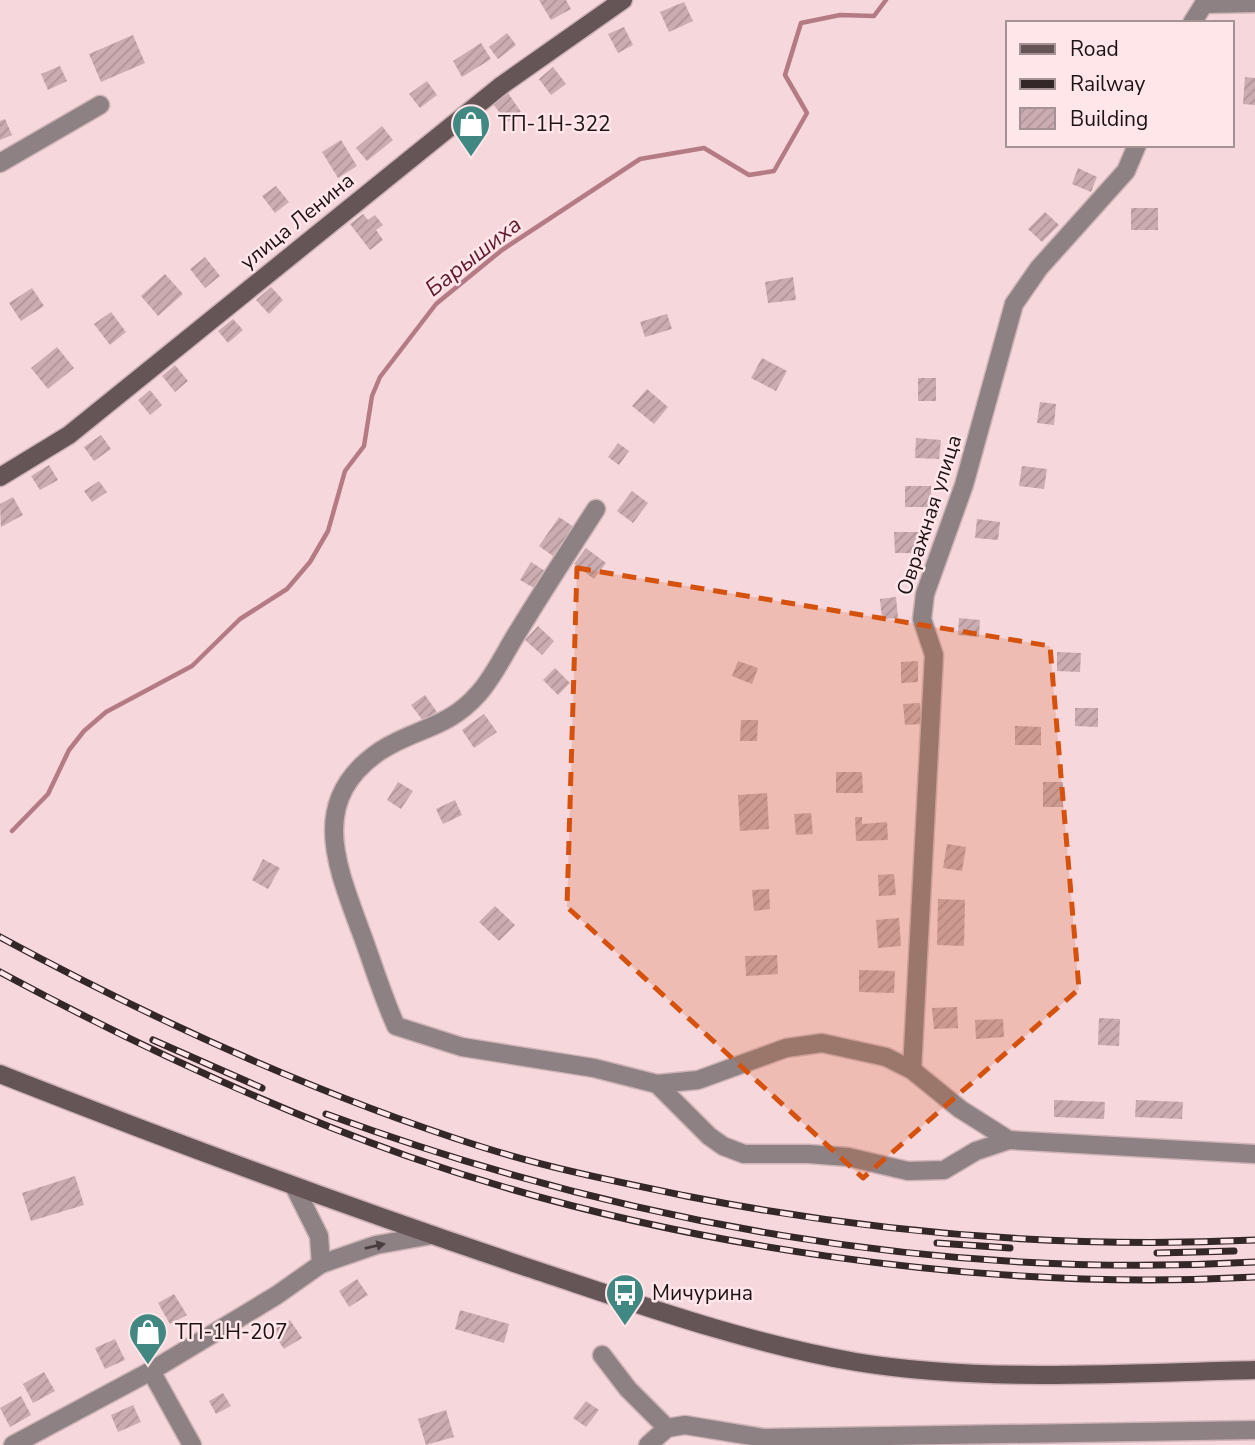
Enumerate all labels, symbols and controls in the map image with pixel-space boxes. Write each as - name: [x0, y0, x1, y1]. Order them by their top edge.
- legend: [1006, 21, 1234, 147]
- text: Road: [1070, 35, 1119, 63]
- text: Railway: [1070, 70, 1145, 98]
- shop icon: ТП-1Н-322: [450, 103, 492, 158]
- text: Building: [1070, 105, 1148, 133]
- place label: ТП-1Н-322: [498, 110, 611, 138]
- street label: улица Ленина: [234, 166, 360, 276]
- water label: Барышиха: [419, 209, 528, 304]
- street label: Овражная улица: [890, 431, 968, 599]
- one-way arrow: [364, 1240, 386, 1251]
- bus stop icon: Мичурина: [604, 1272, 646, 1327]
- place label: Мичурина: [652, 1279, 753, 1307]
- shop icon: ТП-1Н-207: [127, 1311, 169, 1366]
- place label: ТП-1Н-207: [175, 1318, 288, 1346]

